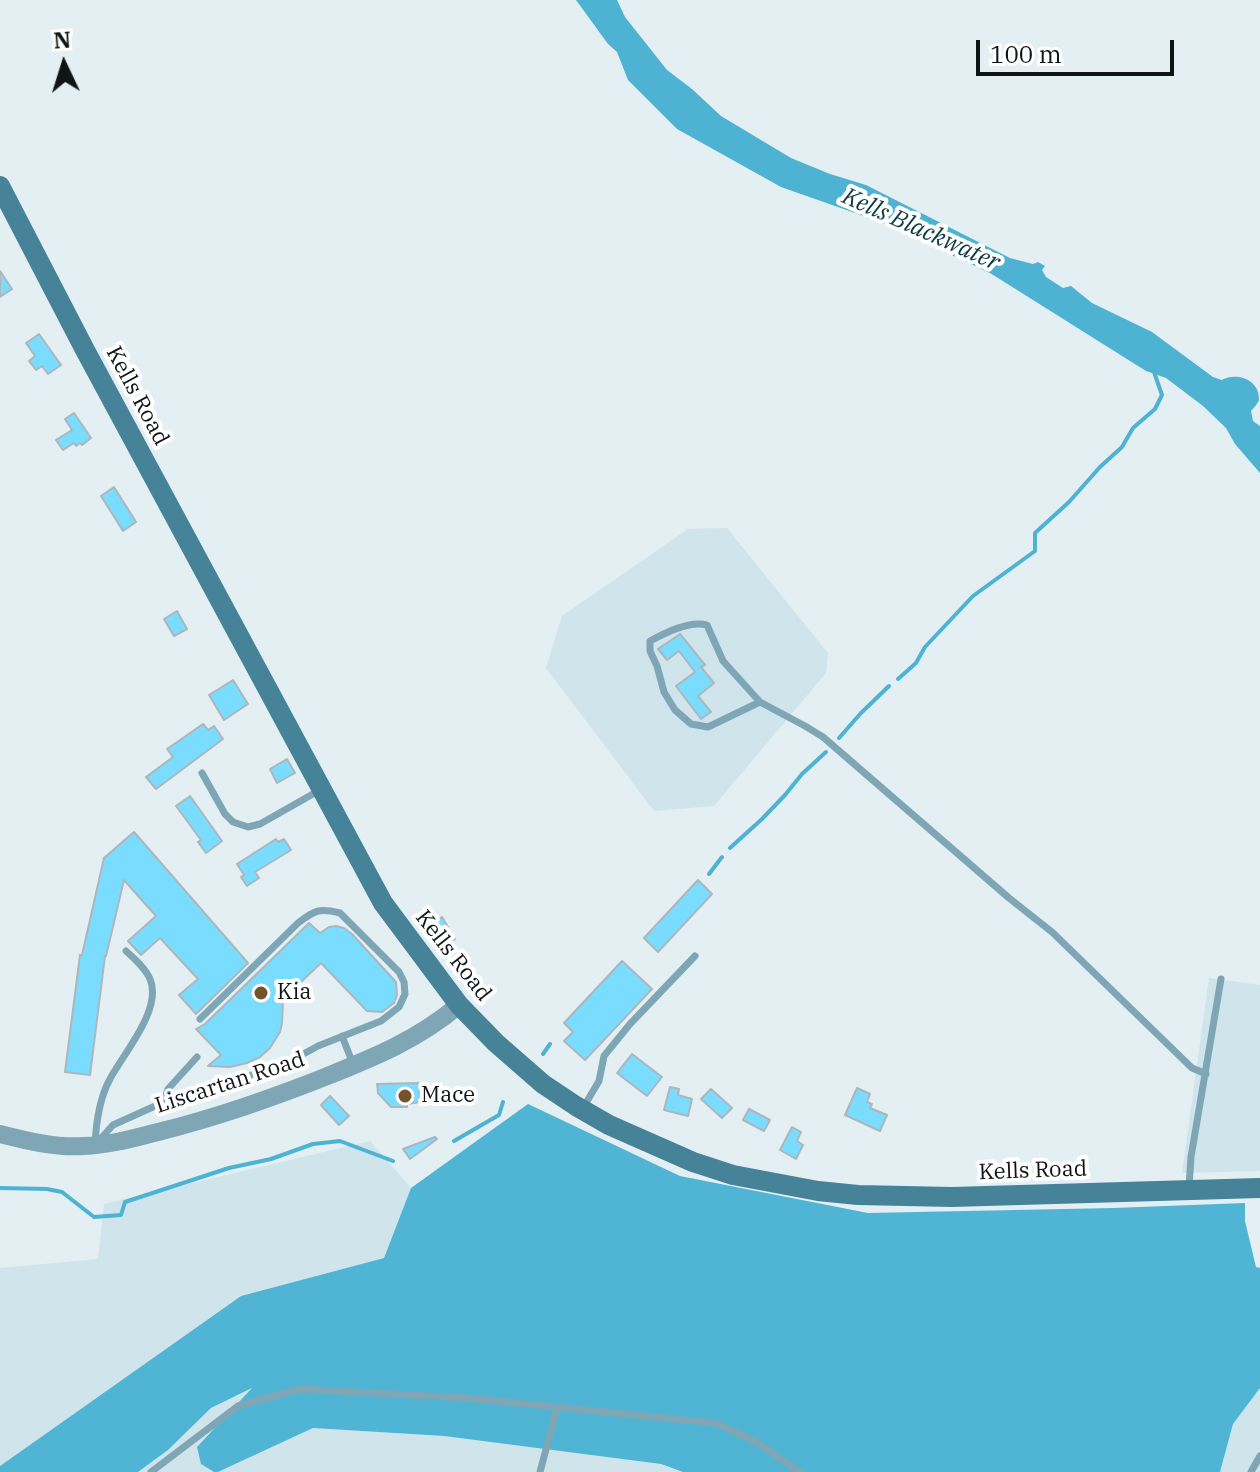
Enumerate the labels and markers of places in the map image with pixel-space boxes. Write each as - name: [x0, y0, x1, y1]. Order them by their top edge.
- place label: Kia: [277, 980, 311, 1006]
- marker: Kia: [252, 984, 270, 1002]
- place label: Mace: [421, 1083, 475, 1109]
- marker: Mace: [396, 1087, 414, 1105]

